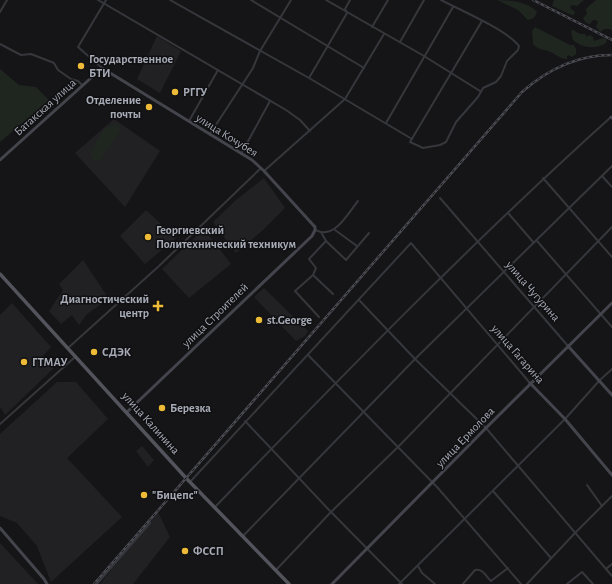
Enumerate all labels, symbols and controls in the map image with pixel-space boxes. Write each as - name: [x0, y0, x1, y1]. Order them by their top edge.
- place label: Государственное БТИ: [89, 53, 174, 79]
- marker: Государственное БТИ: [76, 61, 86, 71]
- street label: Батакская улица: [12, 76, 79, 139]
- place label: РГГУ: [183, 86, 207, 98]
- marker: РГГУ: [170, 87, 180, 97]
- place label: Отделение почты: [86, 94, 141, 120]
- marker: Отделение почты: [144, 102, 154, 112]
- street label: улица Кочубея: [193, 111, 260, 160]
- place label: Георгиевский Политехнический техникум: [156, 224, 296, 251]
- marker: Георгиевский Политехнический техникум: [143, 232, 153, 242]
- street label: улица Чугурина: [502, 258, 563, 325]
- street label: улица Строителей: [179, 281, 251, 351]
- place label: Диагностический центр: [60, 293, 149, 319]
- marker: Диагностический центр: [152, 300, 164, 312]
- place label: st.George: [267, 314, 312, 326]
- marker: st.George: [254, 315, 264, 325]
- street label: улица Гагарина: [488, 321, 547, 387]
- place label: СДЭК: [102, 346, 132, 358]
- marker: СДЭК: [89, 347, 99, 357]
- place label: ГТМАУ: [32, 356, 68, 368]
- marker: ГТМАУ: [19, 357, 29, 367]
- street label: улица Калинина: [119, 389, 182, 457]
- place label: Березка: [170, 402, 211, 414]
- marker: Березка: [157, 403, 167, 413]
- street label: улица Ермолова: [433, 404, 498, 471]
- place label: "Бицепс": [152, 489, 198, 501]
- marker: "Бицепс": [139, 490, 149, 500]
- place label: ФССП: [193, 545, 224, 557]
- marker: ФССП: [180, 546, 190, 556]

